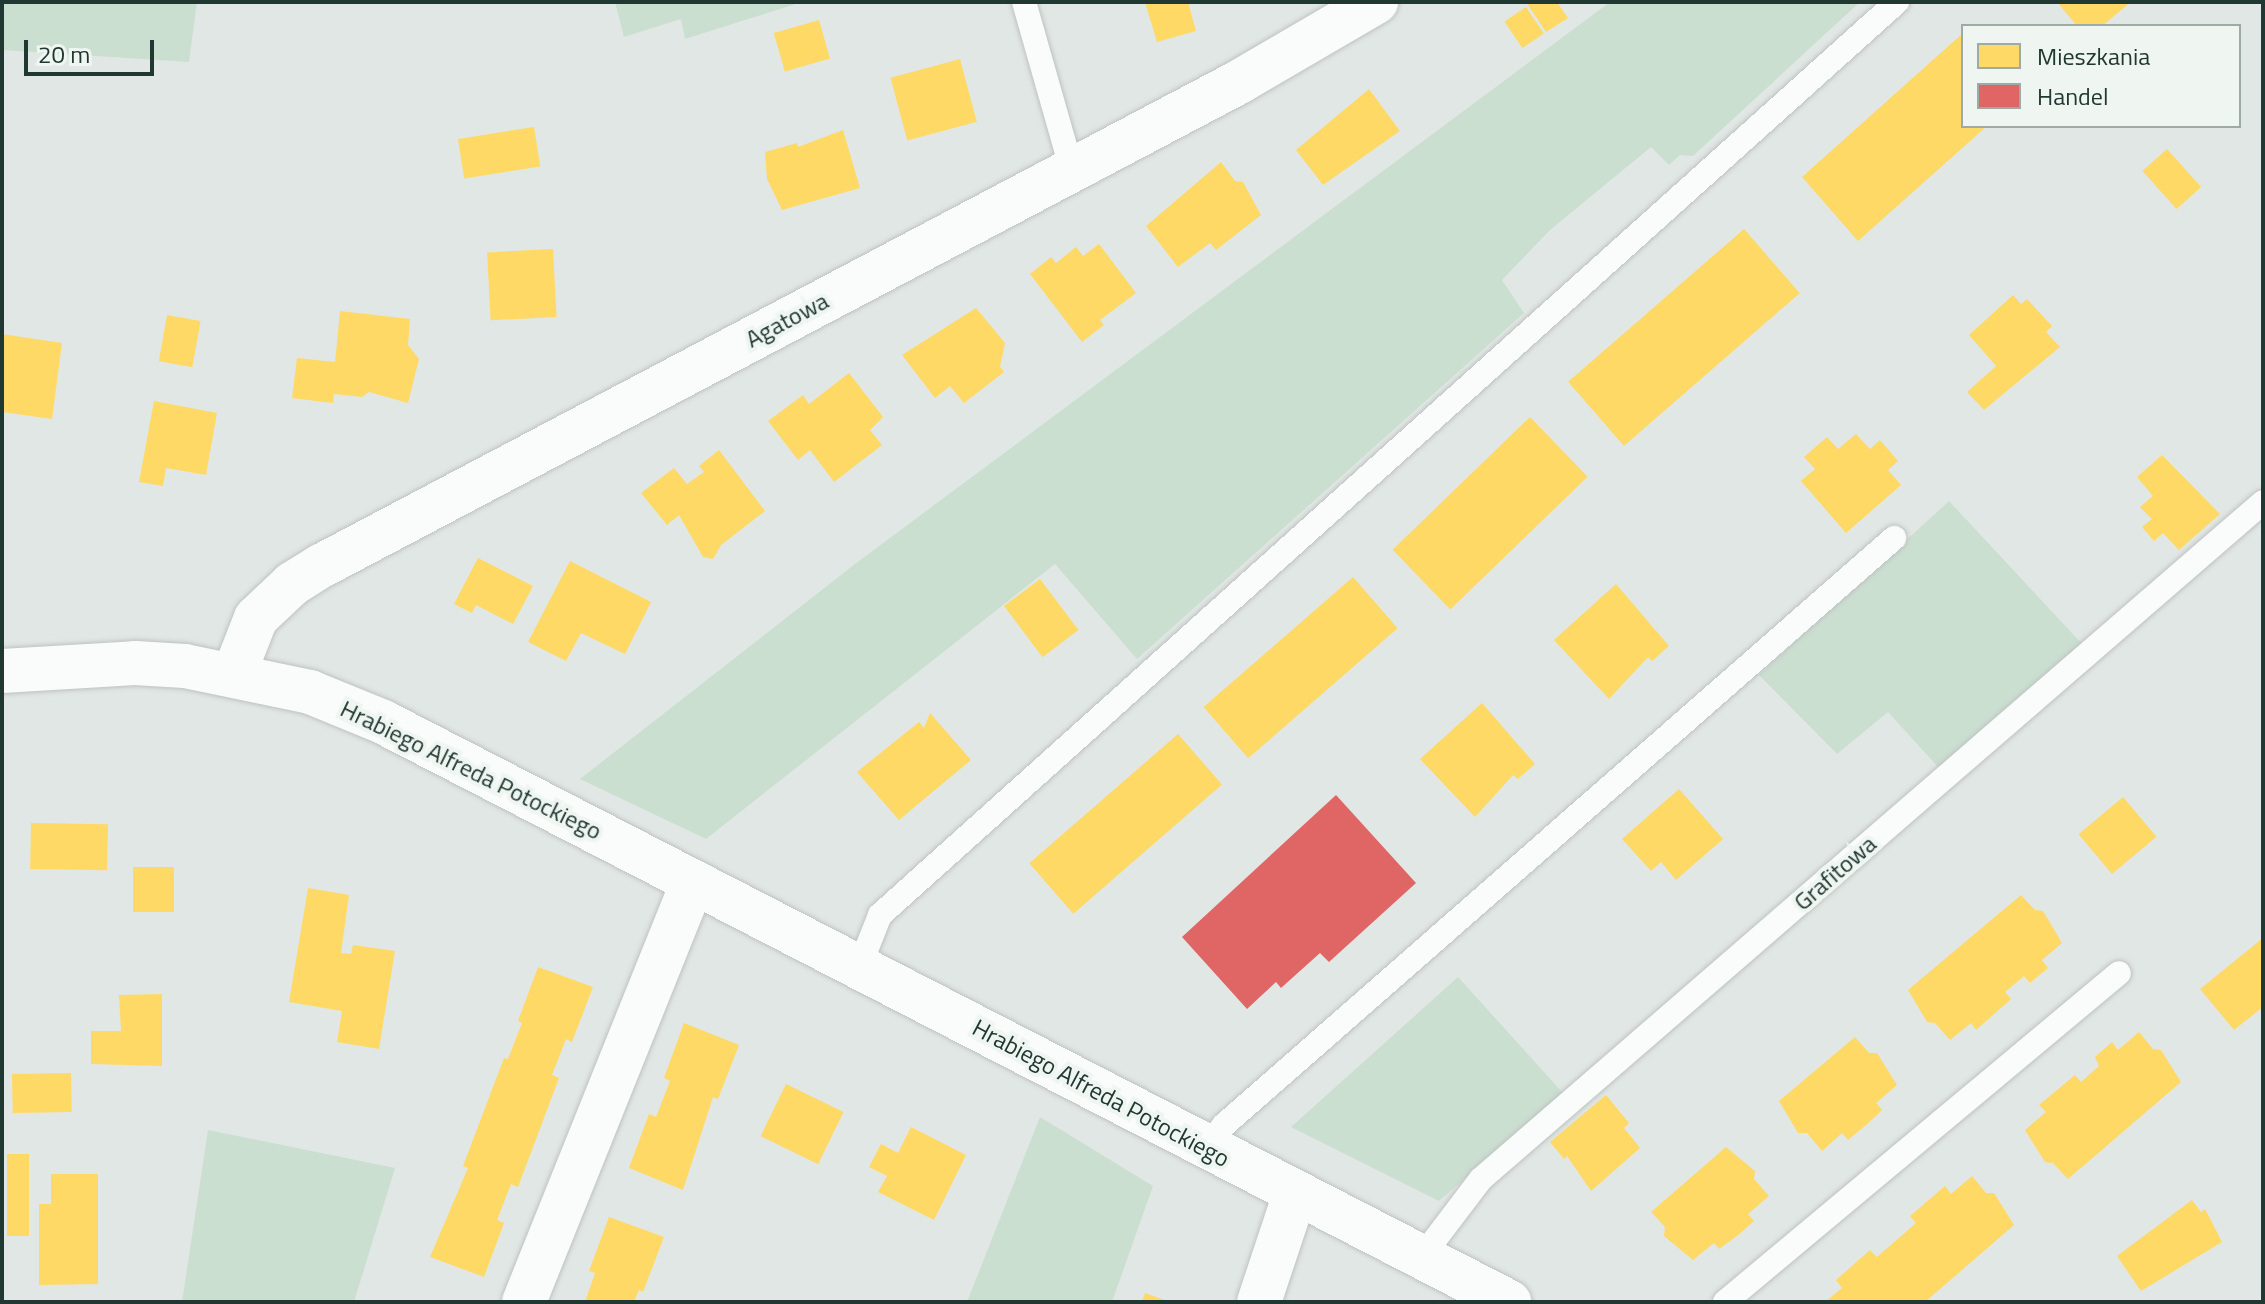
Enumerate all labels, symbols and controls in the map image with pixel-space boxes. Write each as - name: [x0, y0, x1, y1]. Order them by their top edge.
- scale bar: [28, 24, 158, 74]
- legend: [1961, 24, 2241, 128]
- text: 20 m: [38, 36, 90, 72]
- text: Mieszkania: [2037, 38, 2150, 74]
- text: Handel: [2037, 78, 2108, 114]
- street label: Agatowa: [741, 286, 833, 354]
- street label: Hrabiego Alfreda Potockiego: [336, 694, 606, 846]
- street label: Grafitowa: [1788, 829, 1882, 917]
- street label: Hrabiego Alfreda Potockiego: [968, 1013, 1234, 1173]

